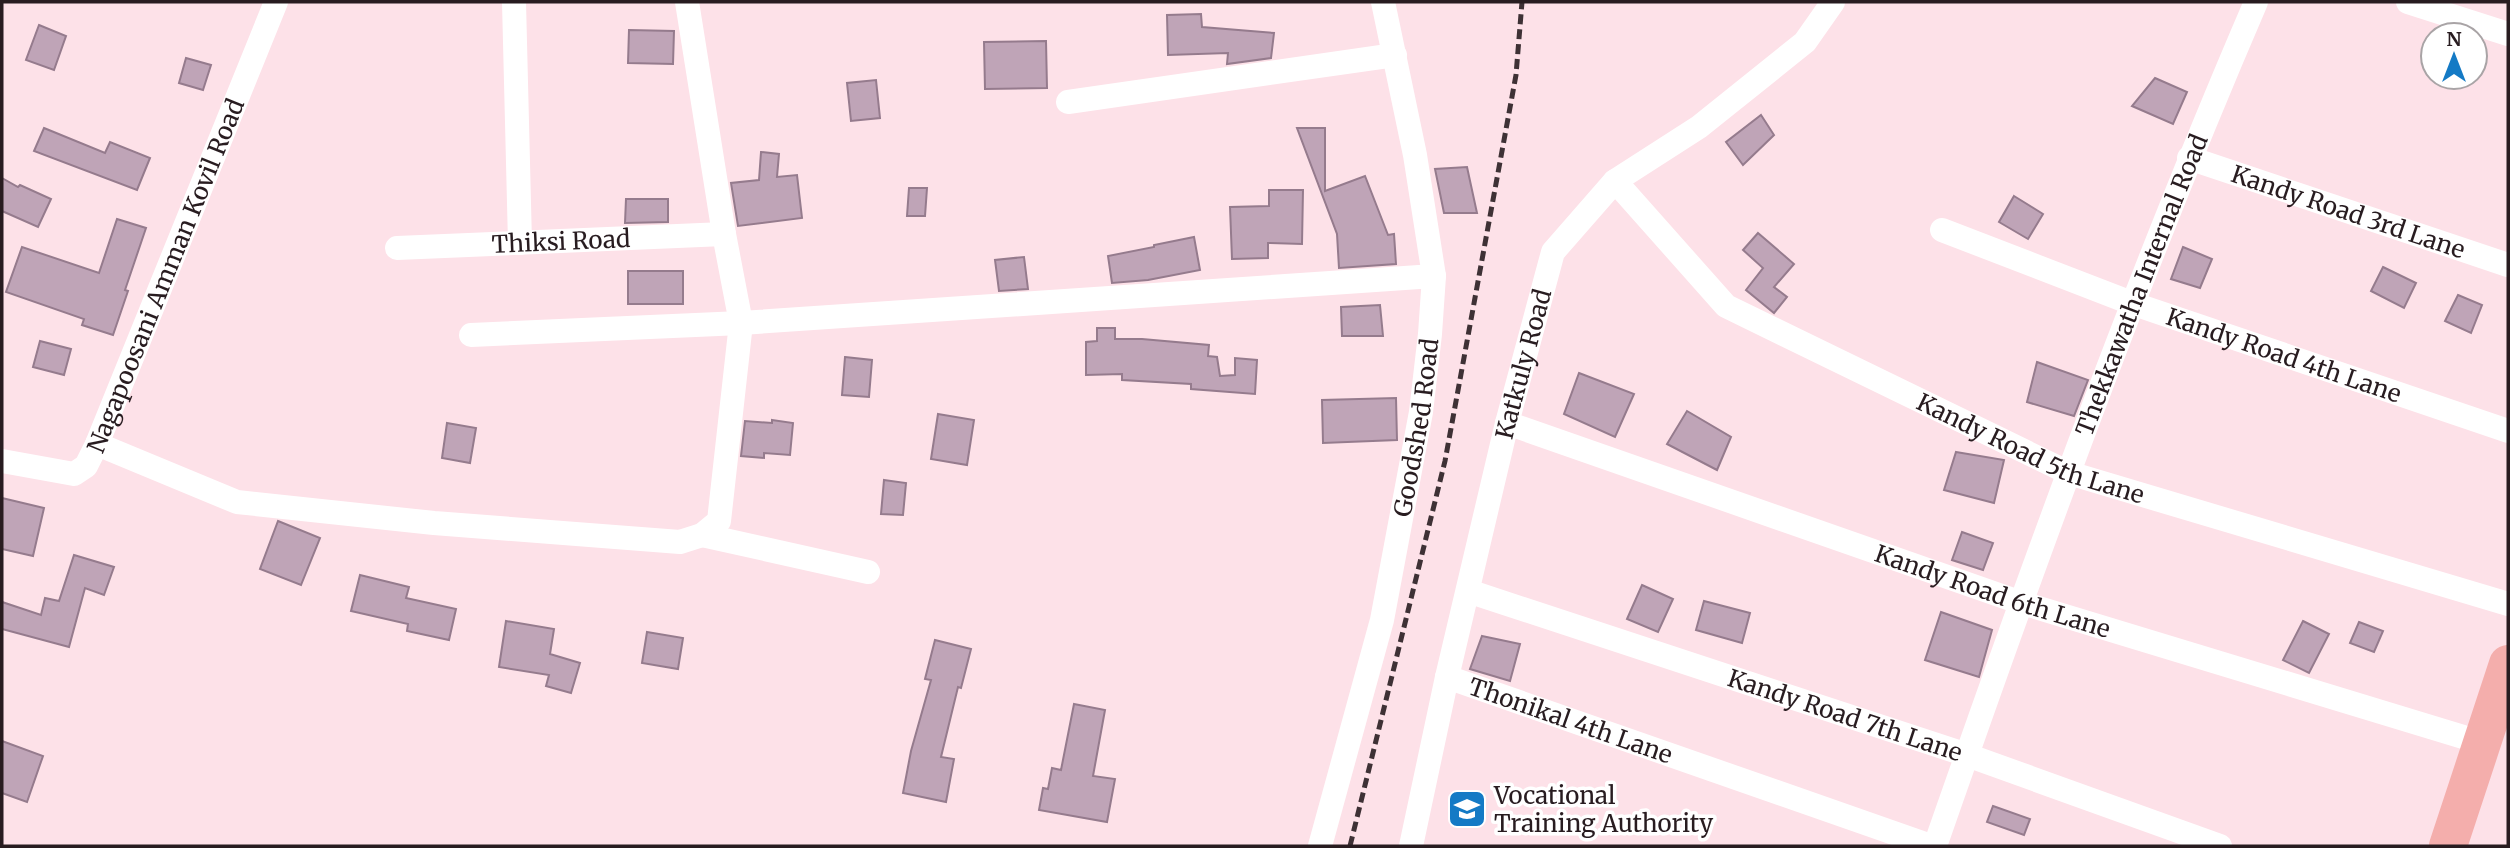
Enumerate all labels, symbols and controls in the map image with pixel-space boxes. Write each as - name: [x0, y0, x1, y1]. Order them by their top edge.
- north arrow: [2419, 21, 2489, 91]
- text: N: [2446, 27, 2462, 51]
- street label: Nagapoosani Amman Kovil Road: [80, 94, 251, 457]
- street label: Thekkawatha Internal Road: [2068, 129, 2214, 440]
- street label: Kandy Road 3rd Lane: [2227, 158, 2469, 265]
- street label: Thiksi Road: [491, 223, 631, 259]
- street label: Katkuly Road: [1488, 285, 1558, 442]
- street label: Kandy Road 4th Lane: [2162, 301, 2405, 409]
- street label: Goodshed Road: [1386, 336, 1445, 519]
- street label: Kandy Road 5th Lane: [1912, 386, 2148, 510]
- street label: Kandy Road 6th Lane: [1871, 537, 2114, 644]
- street label: Kandy Road 7th Lane: [1724, 662, 1966, 768]
- street label: Thonikal 4th Lane: [1465, 670, 1677, 770]
- place label: Vocational Training Authority: [1493, 780, 1713, 839]
- school or university icon: Vocational Training Authority: [1446, 788, 1488, 830]

